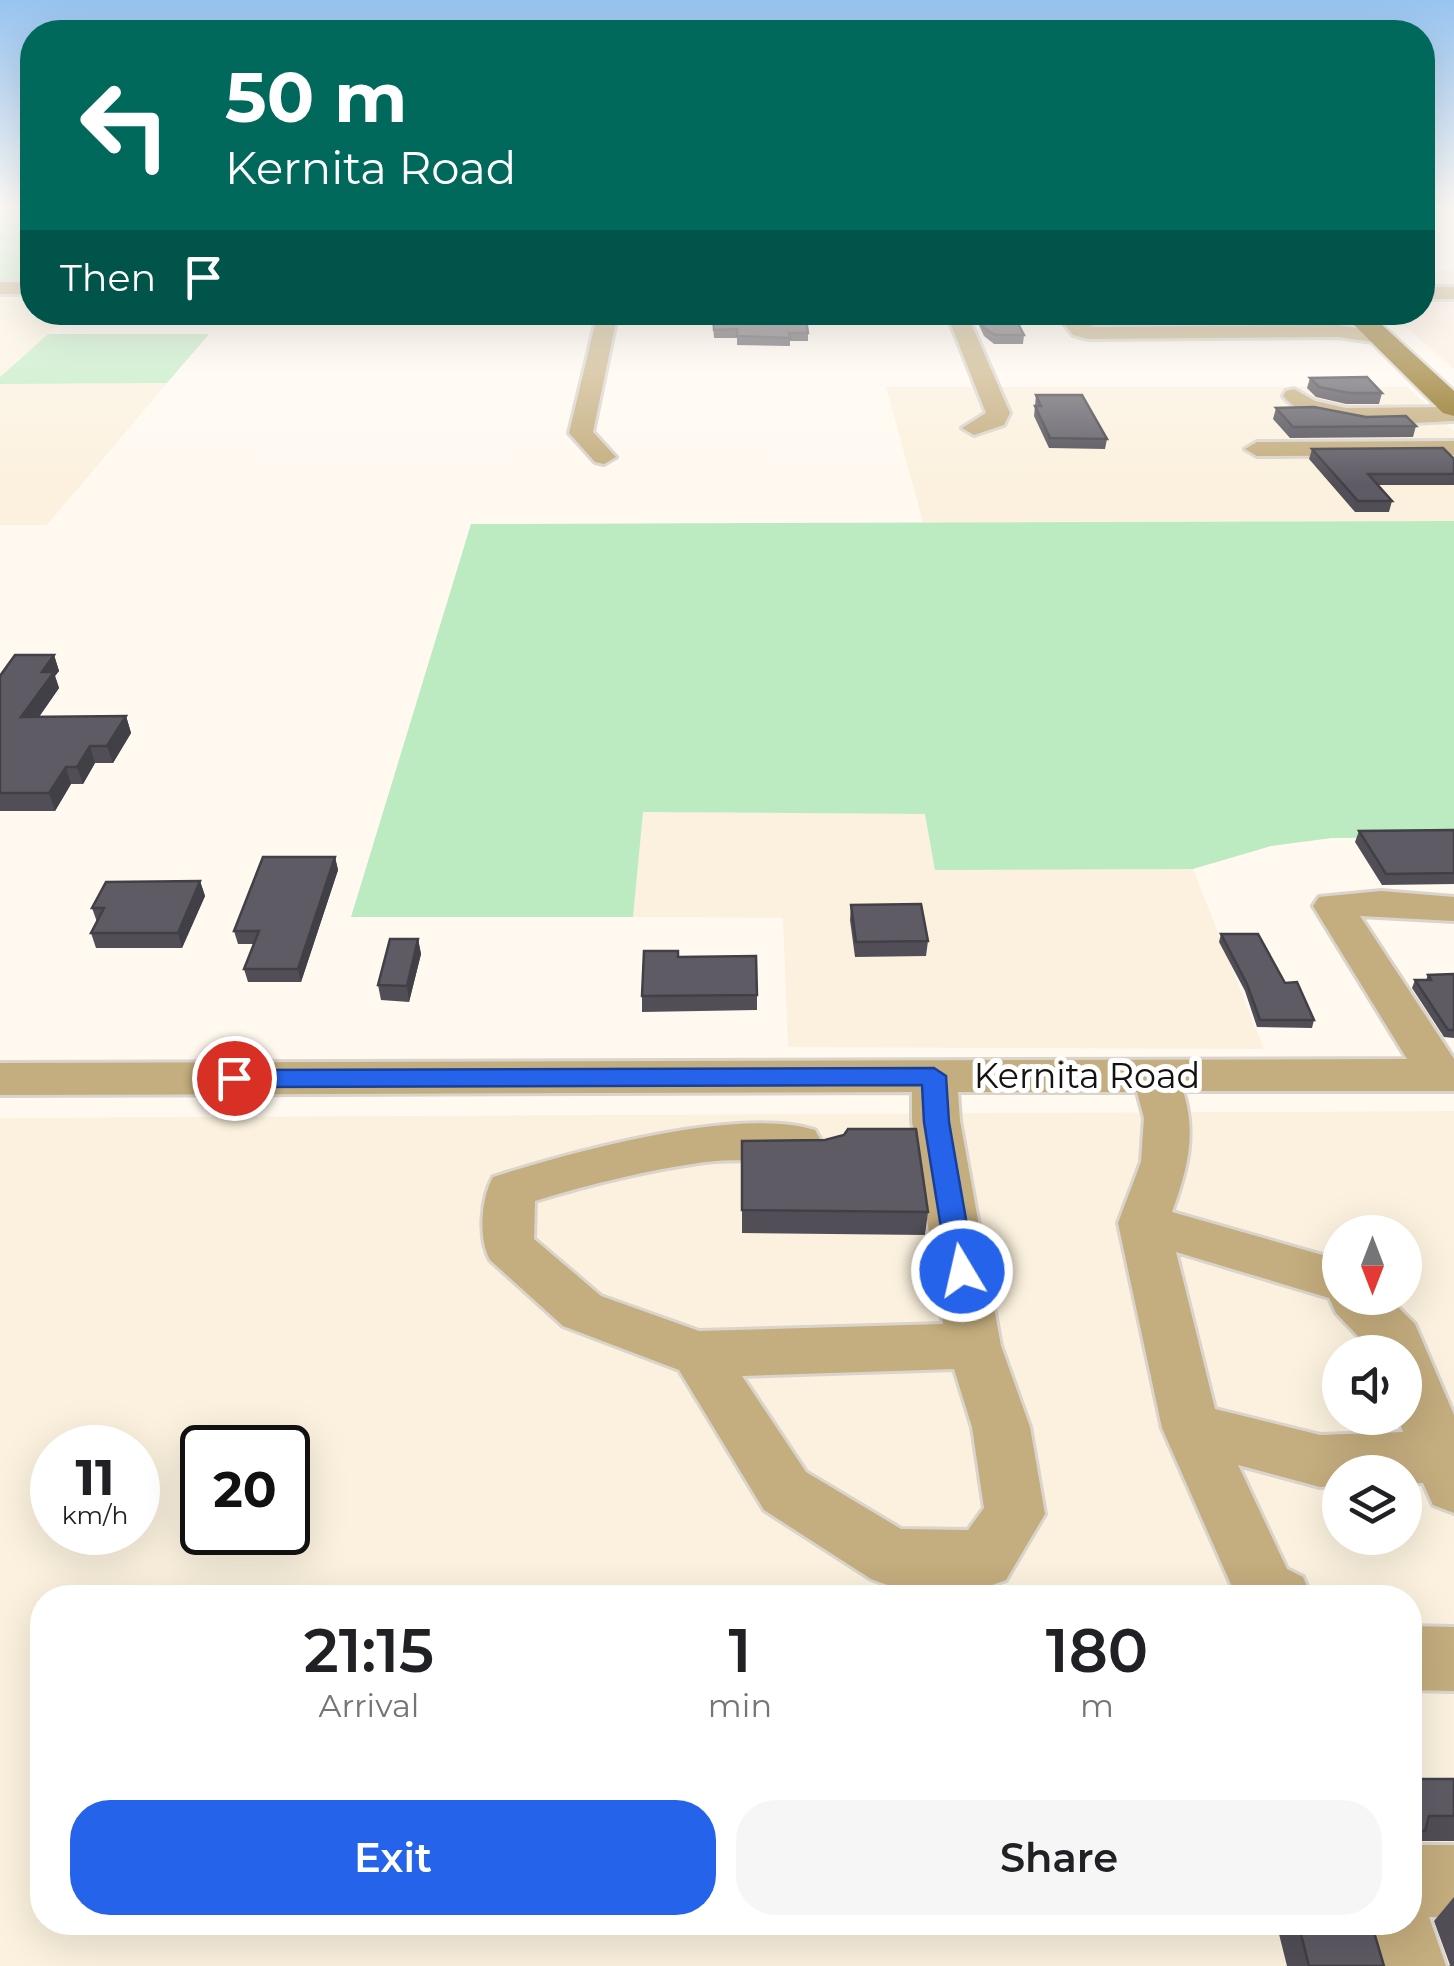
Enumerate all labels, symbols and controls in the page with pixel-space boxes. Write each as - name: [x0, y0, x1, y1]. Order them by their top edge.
- text: 50 m: [225, 54, 407, 140]
- icon: left: [60, 60, 190, 190]
- text: Kernita Road: [225, 140, 516, 195]
- icon: arrive: [176, 250, 231, 305]
- text: Then: [60, 254, 156, 301]
- pin: [192, 1036, 277, 1121]
- icon: arrive: [207, 1051, 262, 1106]
- street label: Kernita Road: [974, 1054, 1200, 1097]
- north arrow: [1322, 1215, 1422, 1315]
- map controls: [1322, 1215, 1422, 1555]
- position arrow: [910, 1219, 1014, 1323]
- button: sound: [1322, 1335, 1422, 1435]
- speed limit sign: 20: [180, 1425, 310, 1555]
- text: 11: [75, 1447, 115, 1508]
- button: layers: [1322, 1455, 1422, 1555]
- text: km/h: [62, 1500, 128, 1530]
- text: 21:15: [304, 1614, 434, 1687]
- text: 1: [729, 1614, 751, 1687]
- text: 180: [1046, 1614, 1148, 1687]
- text: Arrival: [318, 1686, 419, 1725]
- text: min: [708, 1686, 772, 1725]
- text: m: [1080, 1686, 1114, 1725]
- button: Exit: [70, 1800, 716, 1915]
- button: Share: [736, 1800, 1382, 1915]

